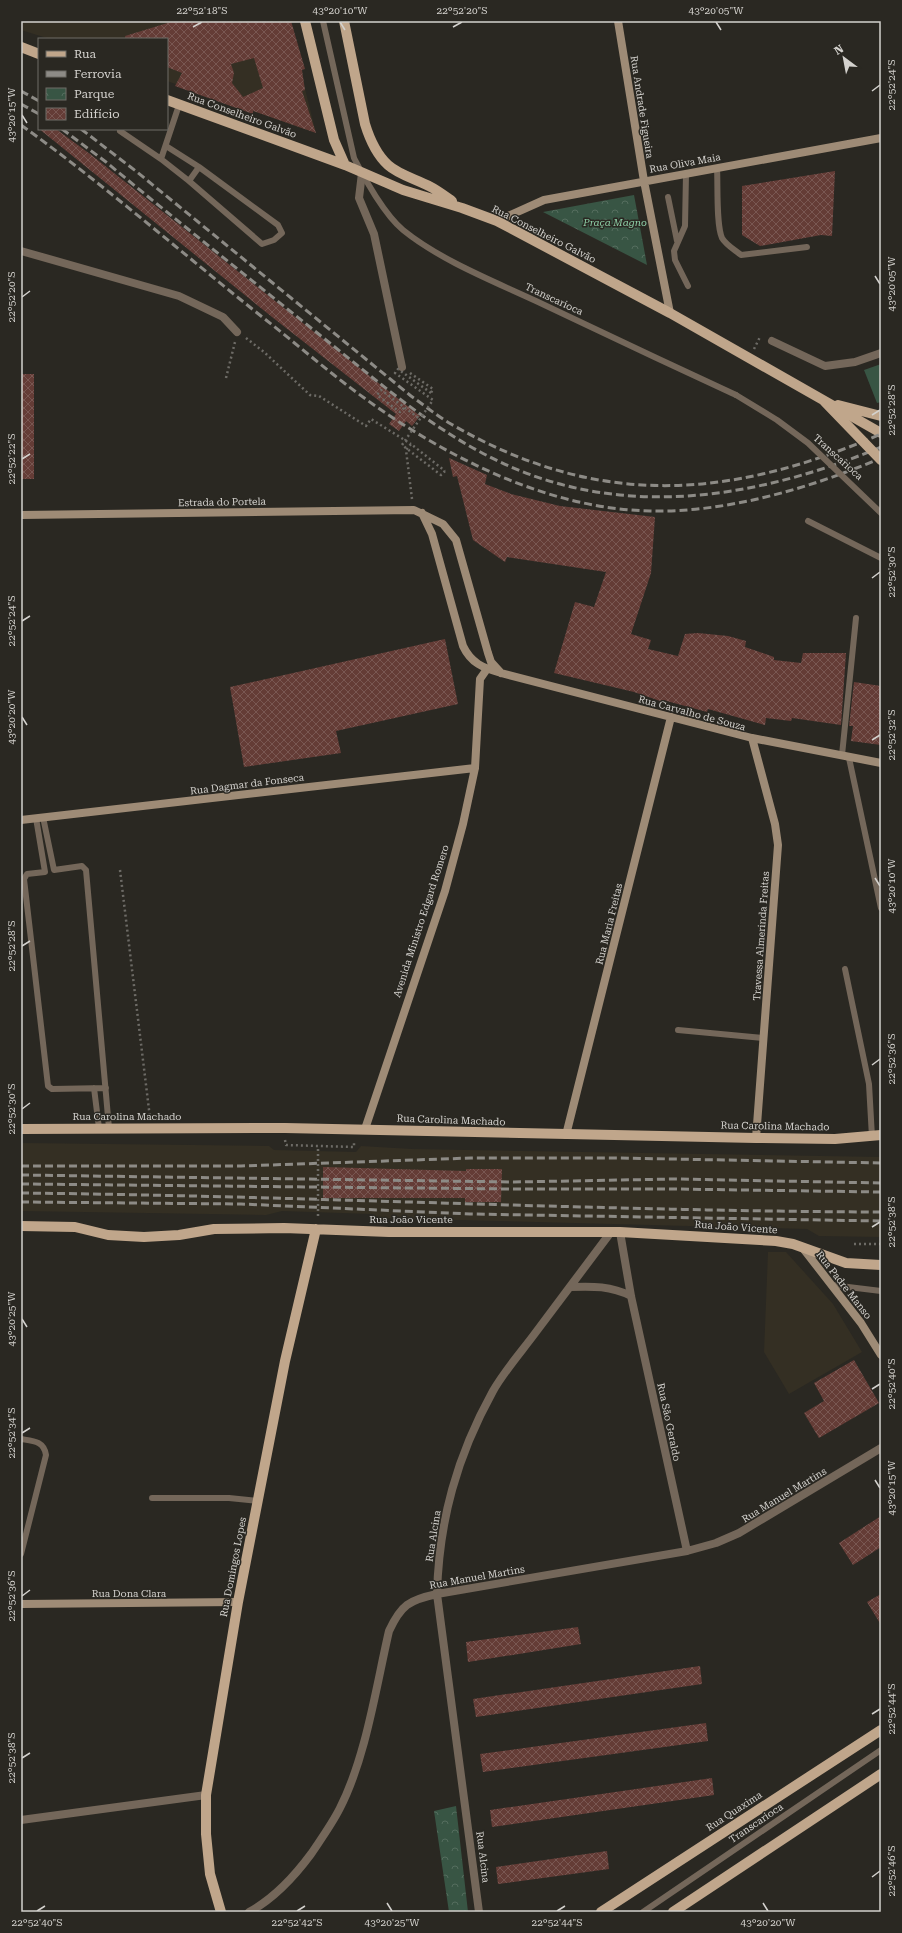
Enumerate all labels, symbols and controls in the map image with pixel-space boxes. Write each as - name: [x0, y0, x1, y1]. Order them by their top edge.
- text: 22°52'18"S: [177, 5, 227, 16]
- text: 43°20'10"W: [313, 5, 368, 16]
- text: 22°52'20"S: [437, 5, 487, 16]
- text: 43°20'05"W: [689, 5, 744, 16]
- legend: [38, 38, 168, 130]
- north arrow: [824, 38, 864, 78]
- text: N: [832, 42, 846, 58]
- text: Rua: [74, 47, 97, 61]
- street label: Rua Andrade Figueira: [628, 55, 656, 160]
- text: 22°52'24"S: [886, 60, 897, 110]
- text: Ferrovia: [74, 67, 122, 81]
- text: 43°20'15"W: [6, 87, 17, 142]
- text: Parque: [74, 87, 115, 101]
- street label: Rua Conselheiro Galvão: [186, 90, 298, 140]
- text: Edifício: [74, 107, 120, 121]
- street label: Rua Oliva Maia: [649, 151, 722, 175]
- street label: Rua Conselheiro Galvão: [490, 203, 598, 265]
- park label: Praça Magno: [582, 217, 647, 228]
- text: 43°20'05"W: [886, 256, 897, 311]
- text: 22°52'20"S: [6, 272, 17, 322]
- street label: Transcarioca: [523, 281, 585, 317]
- text: 22°52'28"S: [886, 385, 897, 435]
- street label: Transcarioca: [811, 432, 865, 482]
- text: 22°52'22"S: [6, 434, 17, 484]
- street label: Estrada do Portela: [178, 496, 267, 508]
- text: 22°52'30"S: [886, 547, 897, 597]
- text: 22°52'24"S: [6, 596, 17, 646]
- text: 43°20'20"W: [6, 689, 17, 744]
- street label: Rua Carvalho de Souza: [637, 693, 747, 733]
- text: 22°52'32"S: [886, 710, 897, 760]
- street label: Rua Dagmar da Fonseca: [189, 771, 305, 796]
- street label: Avenida Ministro Edgard Romero: [391, 843, 451, 999]
- text: 43°20'10"W: [886, 858, 897, 913]
- street label: Travessa Almerinda Freitas: [751, 871, 771, 1001]
- street label: Rua Maria Freitas: [594, 882, 624, 966]
- text: 22°52'28"S: [6, 921, 17, 971]
- text: 22°52'36"S: [886, 1034, 897, 1084]
- text: 22°52'30"S: [6, 1084, 17, 1134]
- street label: Rua Carolina Machado: [72, 1111, 182, 1122]
- street label: Rua Carolina Machado: [396, 1113, 506, 1127]
- street label: Rua Carolina Machado: [720, 1120, 830, 1132]
- text: 22°52'38"S: [886, 1197, 897, 1247]
- street label: Rua João Vicente: [369, 1214, 453, 1225]
- street label: Rua João Vicente: [694, 1219, 778, 1235]
- street label: Rua Padre Manso: [814, 1249, 874, 1321]
- text: 43°20'25"W: [6, 1291, 17, 1346]
- text: 22°52'40"S: [886, 1359, 897, 1409]
- street label: Rua São Geraldo: [655, 1382, 683, 1462]
- text: 22°52'34"S: [6, 1408, 17, 1458]
- text: 43°20'15"W: [886, 1460, 897, 1515]
- street label: Rua Manuel Martins: [740, 1465, 828, 1525]
- street label: Rua Alcina: [424, 1509, 443, 1562]
- street label: Rua Domingos Lopes: [218, 1516, 248, 1618]
- street label: Rua Manuel Martins: [428, 1563, 526, 1591]
- text: 22°52'36"S: [6, 1571, 17, 1621]
- street label: Rua Dona Clara: [92, 1588, 167, 1599]
- text: 22°52'44"S: [886, 1684, 897, 1734]
- text: 22°52'38"S: [6, 1733, 17, 1783]
- street label: Rua Quaxima: [704, 1789, 764, 1833]
- street label: Transcarioca: [727, 1801, 786, 1845]
- street label: Rua Alcina: [474, 1831, 492, 1884]
- text: 22°52'46"S: [886, 1846, 897, 1896]
- text: 22°52'40"S: [12, 1917, 62, 1928]
- text: 22°52'42"S: [272, 1917, 322, 1928]
- text: 43°20'25"W: [365, 1917, 420, 1928]
- text: 22°52'44"S: [532, 1917, 582, 1928]
- text: 43°20'20"W: [741, 1917, 796, 1928]

